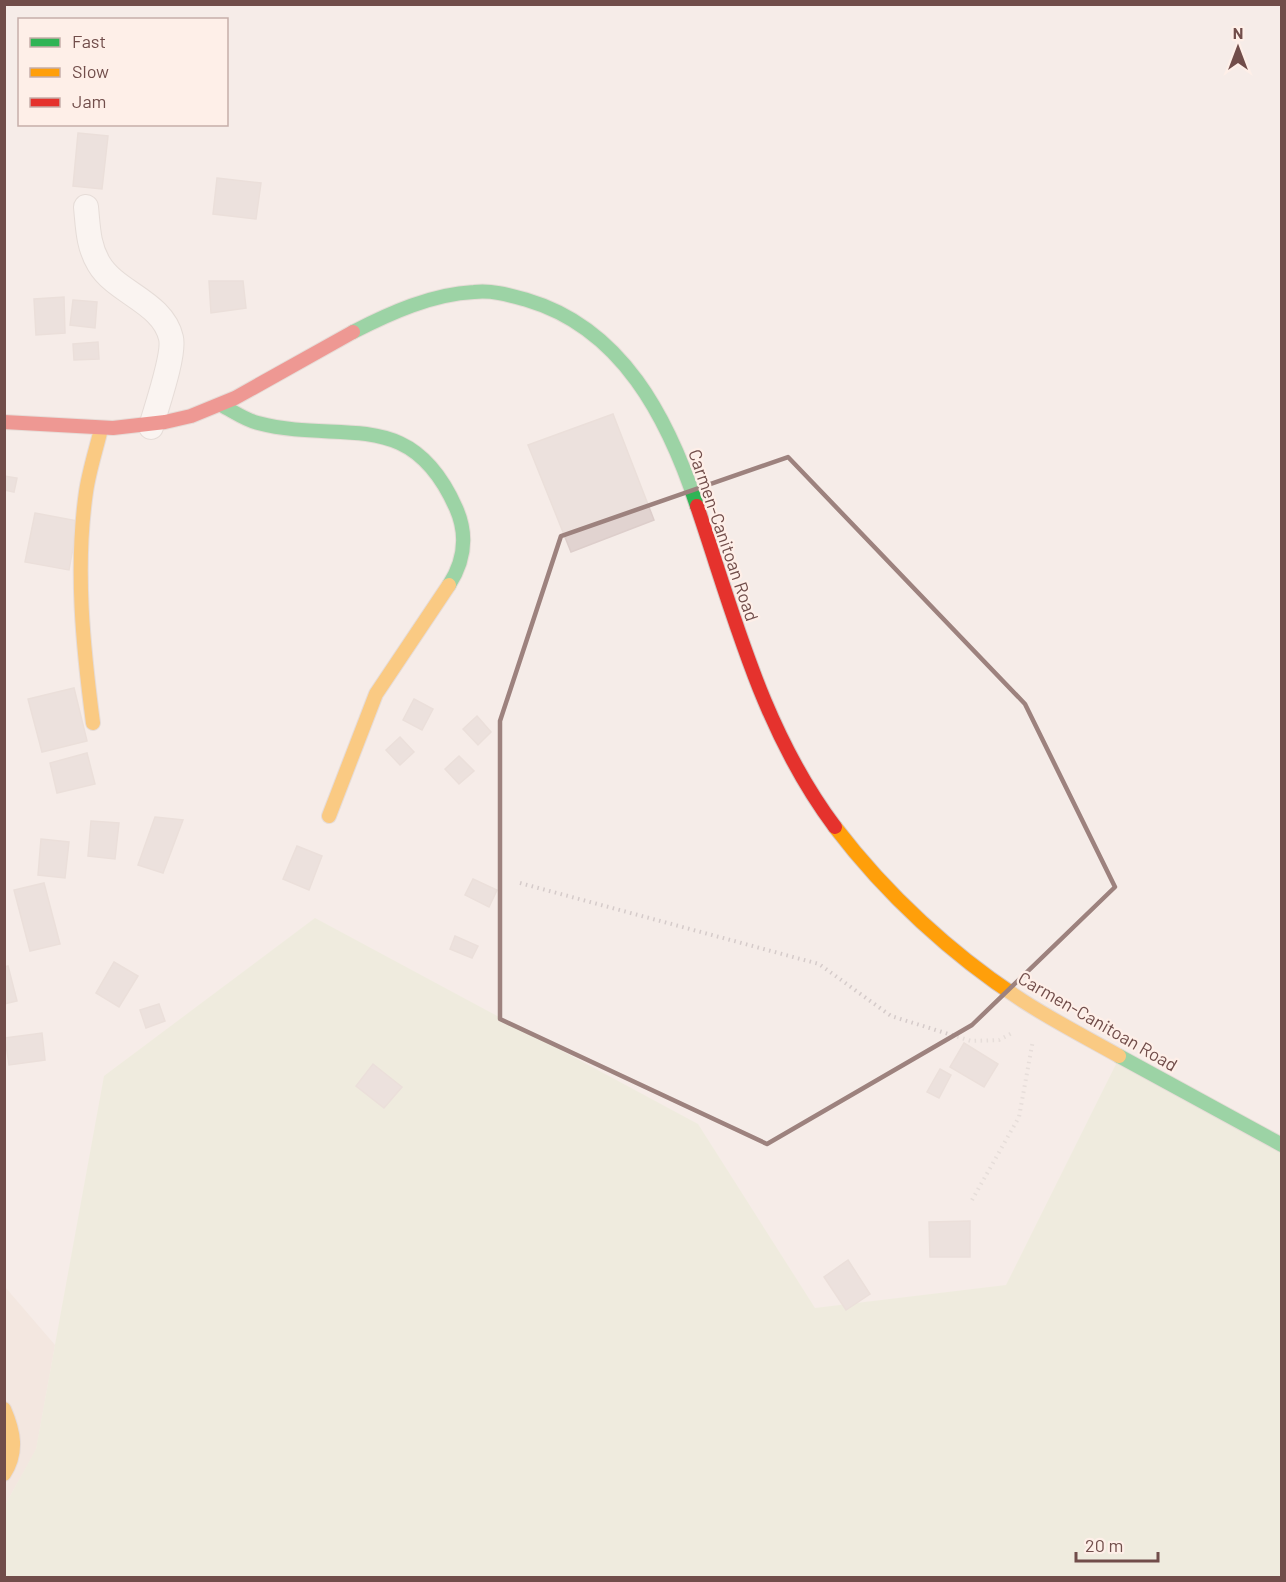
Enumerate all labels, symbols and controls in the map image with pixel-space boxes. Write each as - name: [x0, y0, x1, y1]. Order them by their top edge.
- legend: [18, 18, 228, 126]
- north arrow: [1208, 18, 1268, 78]
- text: N: [1233, 23, 1243, 42]
- text: Fast: [72, 30, 106, 52]
- text: Slow: [72, 60, 109, 82]
- text: Jam: [72, 90, 106, 112]
- street label: Carmen-Canitoan Road: [684, 446, 764, 624]
- street label: Carmen-Canitoan Road: [1014, 966, 1182, 1076]
- scale bar: [1076, 1525, 1158, 1563]
- text: 20 m: [1085, 1534, 1123, 1556]

